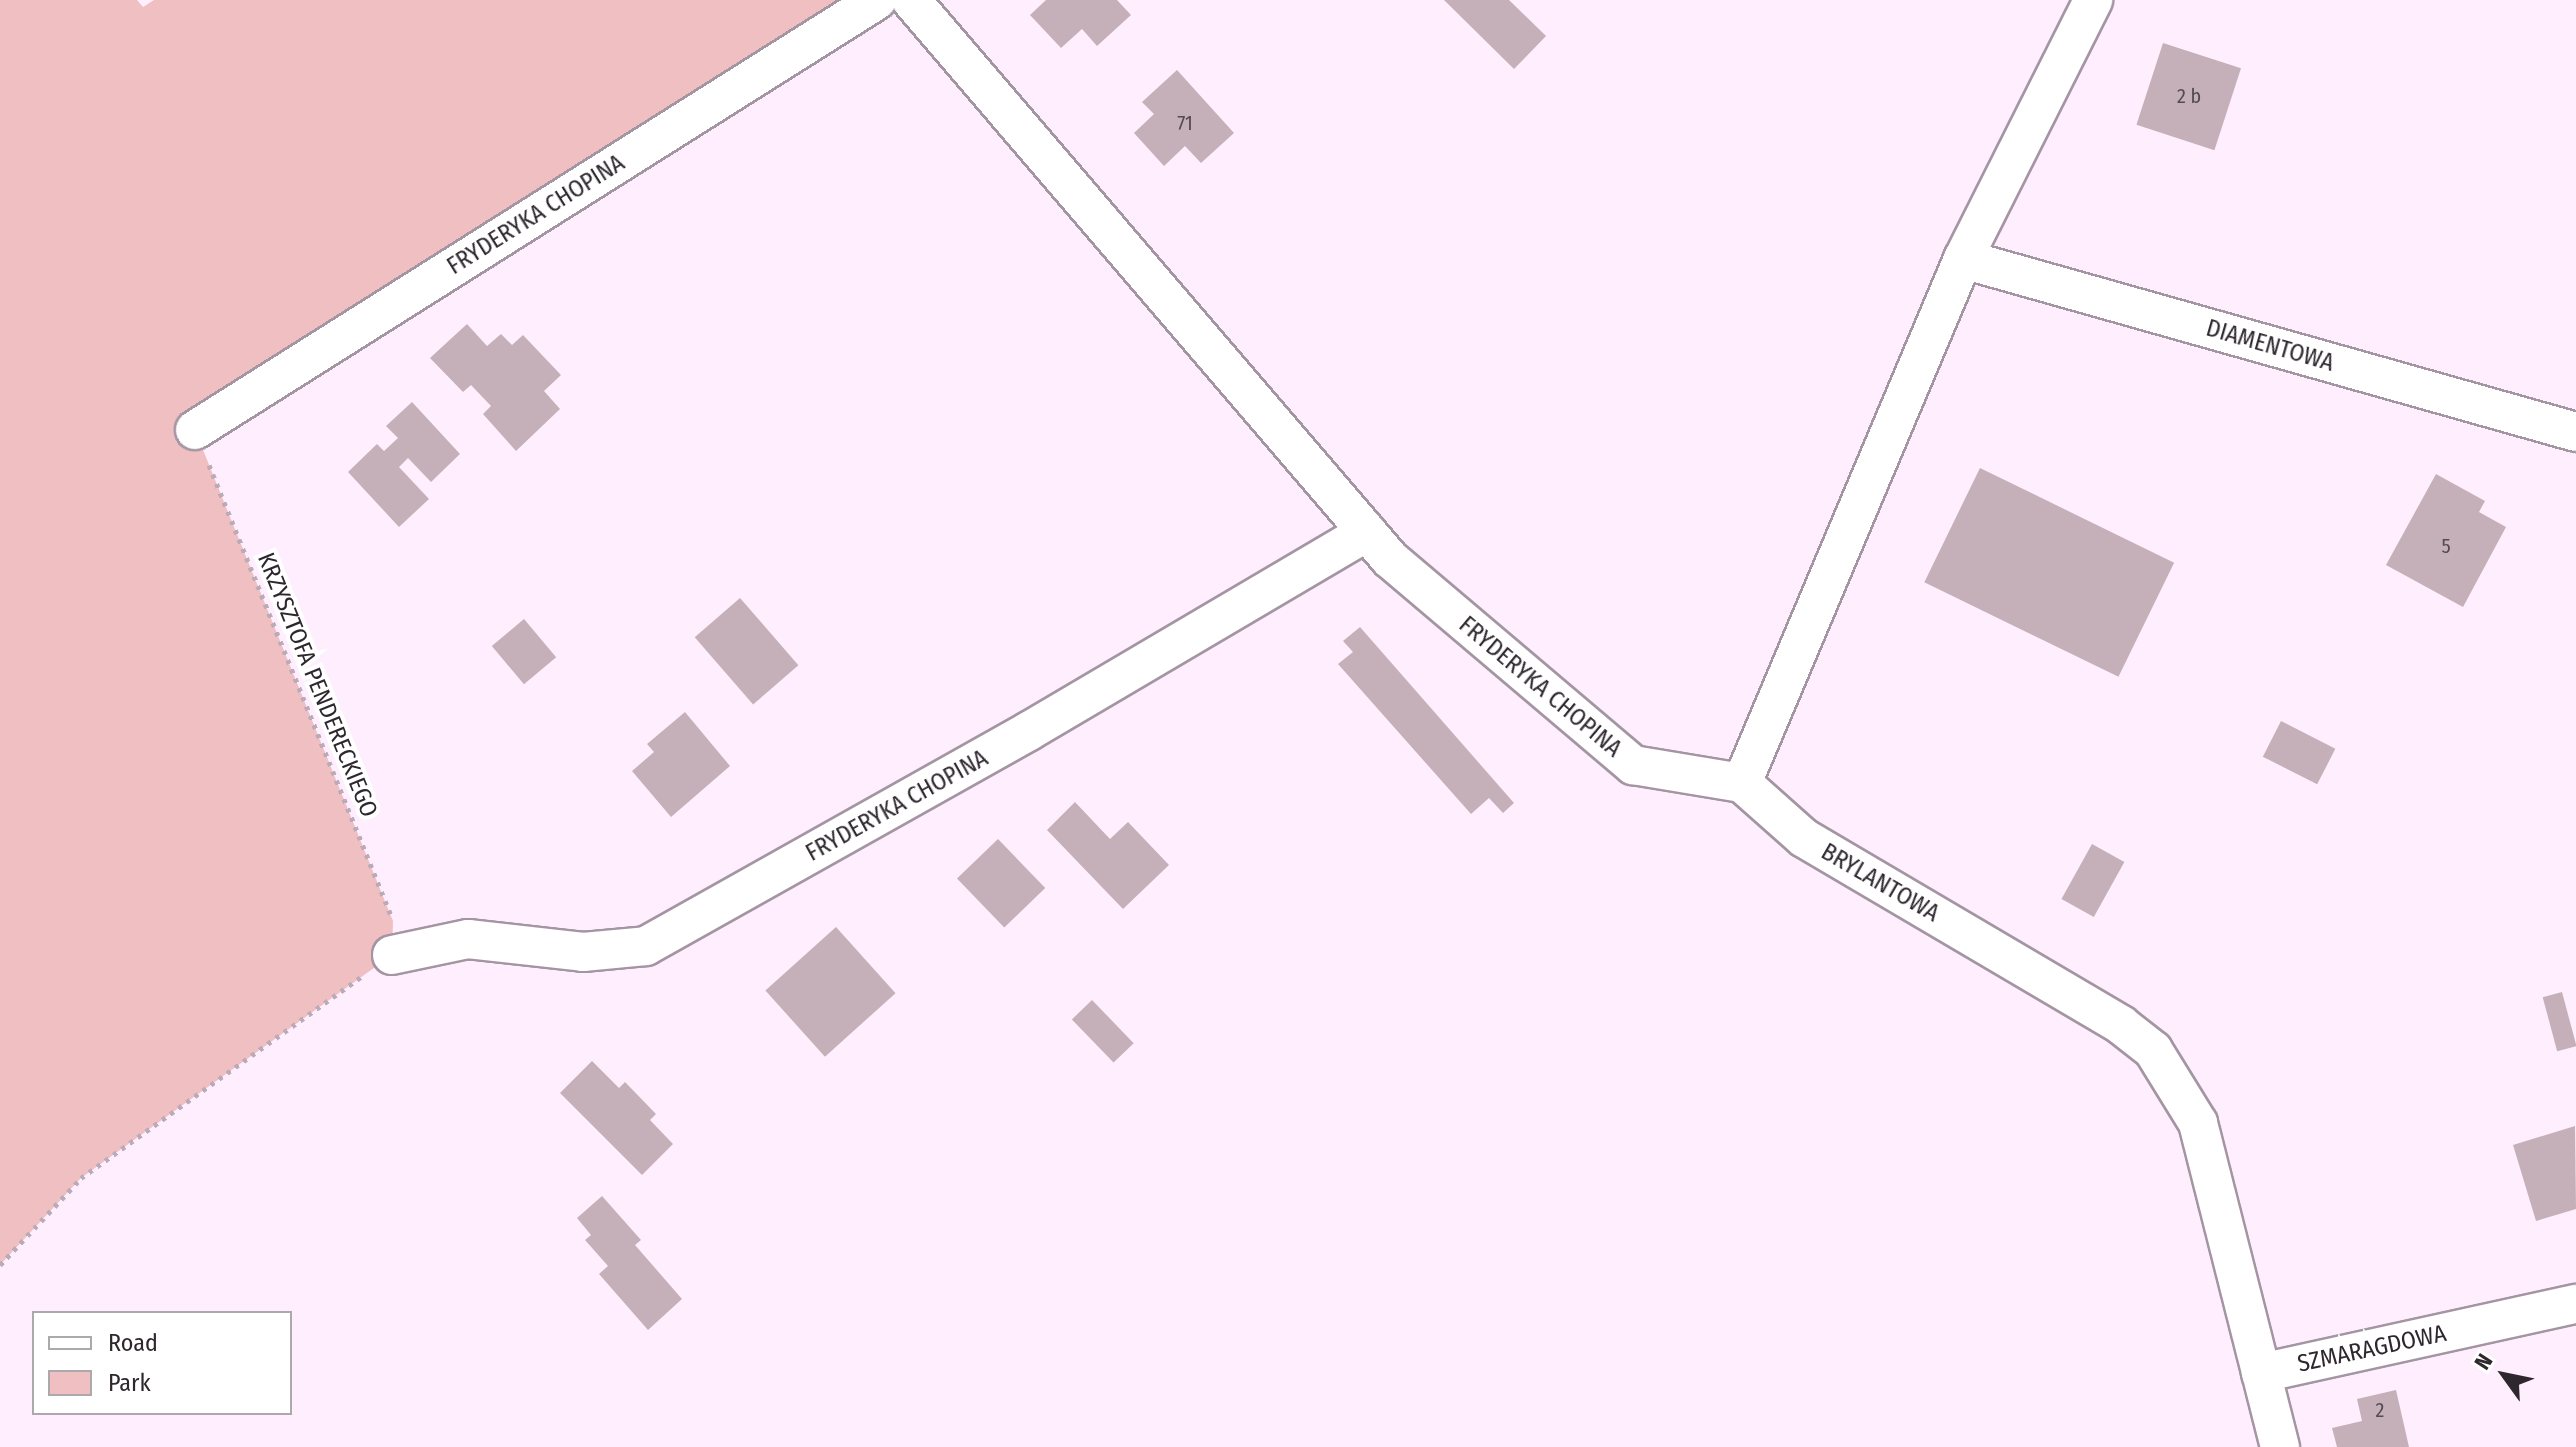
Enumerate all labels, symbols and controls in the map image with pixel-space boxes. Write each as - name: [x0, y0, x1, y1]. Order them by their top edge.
- house number: 2 b: [2177, 84, 2201, 108]
- house number: 71: [1177, 111, 1193, 135]
- street label: FRYDERYKA CHOPINA: [442, 149, 630, 281]
- street label: DIAMENTOWA: [2203, 314, 2337, 378]
- house number: 5: [2441, 534, 2451, 558]
- street label: KRZYSZTOFA PENDERECKIEGO: [251, 549, 383, 821]
- street label: FRYDERYKA CHOPINA: [1453, 611, 1627, 763]
- street label: FRYDERYKA CHOPINA: [801, 744, 993, 868]
- street label: BRYLANTOWA: [1816, 838, 1944, 928]
- legend: [32, 1311, 292, 1415]
- street label: SZMARAGDOWA: [2295, 1319, 2449, 1379]
- text: Road: [108, 1329, 158, 1357]
- north arrow: [2464, 1335, 2544, 1415]
- text: N: [2469, 1349, 2498, 1375]
- text: Park: [108, 1369, 151, 1397]
- house number: 2: [2376, 1398, 2384, 1422]

